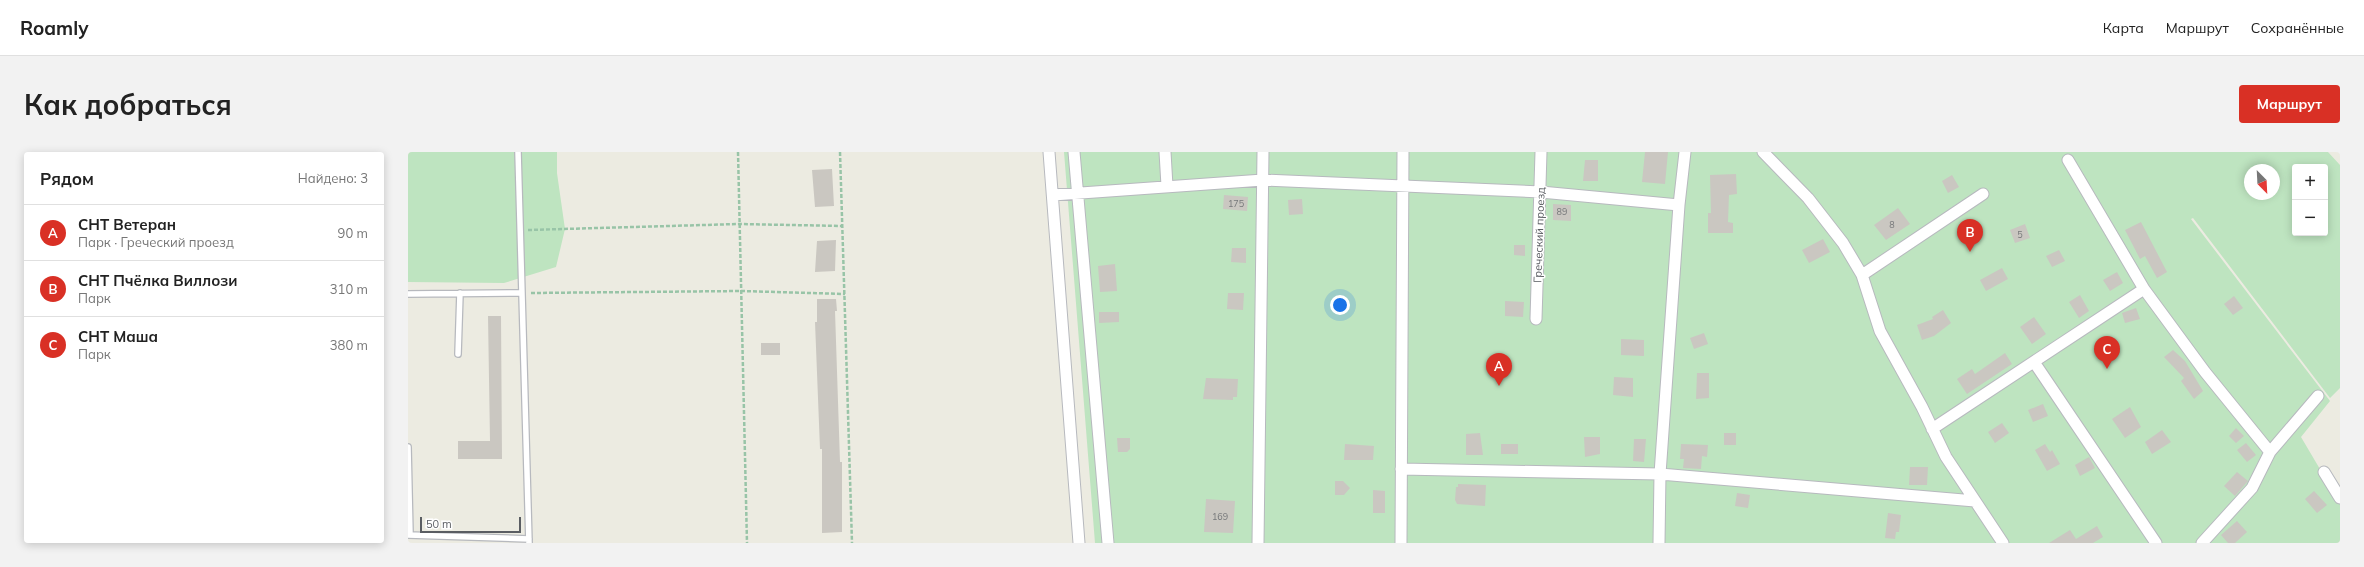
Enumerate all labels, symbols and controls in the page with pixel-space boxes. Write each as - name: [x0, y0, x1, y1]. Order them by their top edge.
- text: Roamly: [20, 16, 88, 40]
- text: Карта: [2103, 19, 2144, 37]
- text: Маршрут: [2166, 19, 2229, 37]
- text: Сохранённые: [2251, 19, 2344, 37]
- button: Маршрут: [2239, 85, 2340, 123]
- text: Как добраться: [24, 87, 232, 122]
- north arrow: [2244, 164, 2280, 200]
- map controls: [2292, 164, 2328, 236]
- button: +: [2292, 164, 2328, 200]
- text: Рядом: [40, 168, 94, 189]
- text: Найдено: 3: [298, 170, 368, 186]
- street label: Греческий проезд: [1530, 187, 1548, 283]
- house number: 175: [1228, 198, 1245, 209]
- button: −: [2292, 200, 2328, 236]
- house number: 89: [1557, 206, 1567, 217]
- text: СНТ Ветеран: [78, 215, 176, 234]
- house number: 8: [1889, 219, 1895, 230]
- pin: B: [1957, 219, 1983, 252]
- text: A: [48, 225, 58, 241]
- text: 90 m: [338, 225, 368, 241]
- house number: 5: [2017, 229, 2023, 240]
- text: Парк · Греческий проезд: [78, 234, 234, 250]
- text: СНТ Пчёлка Виллози: [78, 271, 237, 290]
- text: B: [49, 281, 57, 297]
- text: 310 m: [330, 281, 368, 297]
- text: Парк: [78, 290, 111, 306]
- your location: [1330, 295, 1350, 315]
- text: СНТ Маша: [78, 327, 158, 346]
- pin: C: [2094, 336, 2120, 369]
- text: C: [49, 337, 57, 353]
- text: 380 m: [330, 337, 368, 353]
- text: Парк: [78, 346, 111, 362]
- pin: A: [1486, 353, 1512, 386]
- house number: 169: [1212, 511, 1228, 522]
- scale bar: [420, 515, 521, 534]
- text: 50 m: [426, 517, 452, 531]

